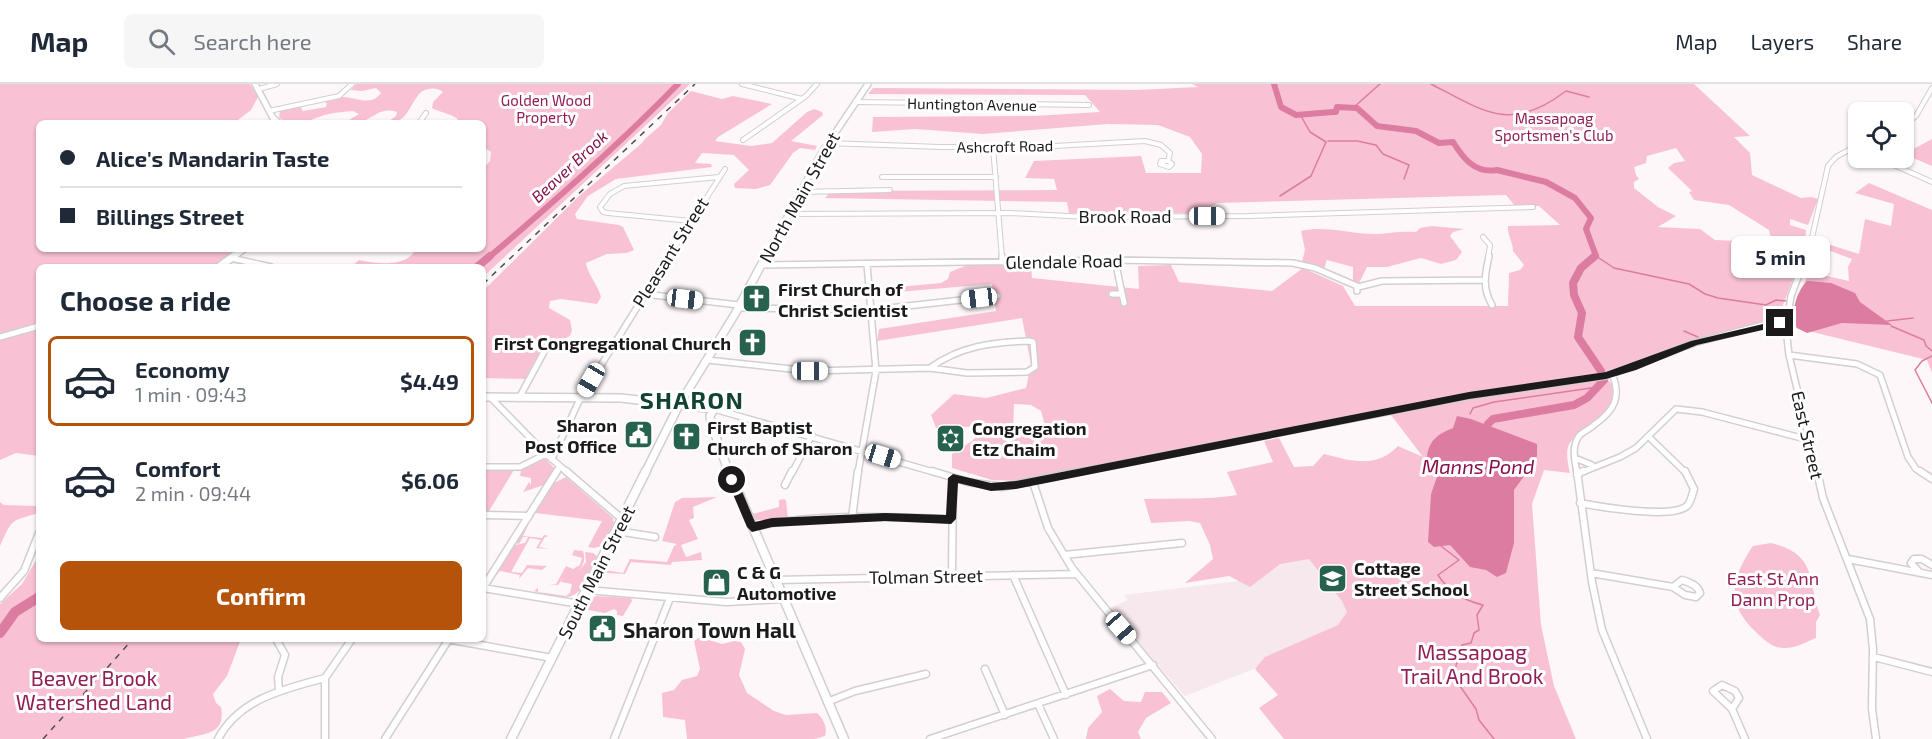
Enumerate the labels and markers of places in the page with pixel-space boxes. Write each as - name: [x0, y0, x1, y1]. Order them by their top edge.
- place label: First Church of Christ Scientist: [778, 278, 908, 321]
- church icon: First Church of Christ Scientist: [741, 283, 773, 315]
- church icon: First Congregational Church: [736, 327, 768, 359]
- place label: First Congregational Church: [494, 332, 731, 354]
- place label: Sharon Post Office: [525, 414, 617, 457]
- place label: First Baptist Church of Sharon: [707, 416, 852, 459]
- place label: Congregation Etz Chaim: [972, 417, 1087, 460]
- public building icon: Sharon Post Office: [622, 419, 654, 451]
- church icon: First Baptist Church of Sharon: [670, 421, 702, 453]
- synagogue icon: Congregation Etz Chaim: [935, 422, 967, 454]
- place label: Cottage Street School: [1354, 557, 1469, 600]
- place label: C & G Automotive: [737, 561, 836, 604]
- school or university icon: Cottage Street School: [1317, 562, 1349, 594]
- shop icon: C & G Automotive: [700, 566, 732, 598]
- public building icon: Sharon Town Hall: [586, 613, 618, 645]
- place label: Sharon Town Hall: [623, 617, 796, 642]

